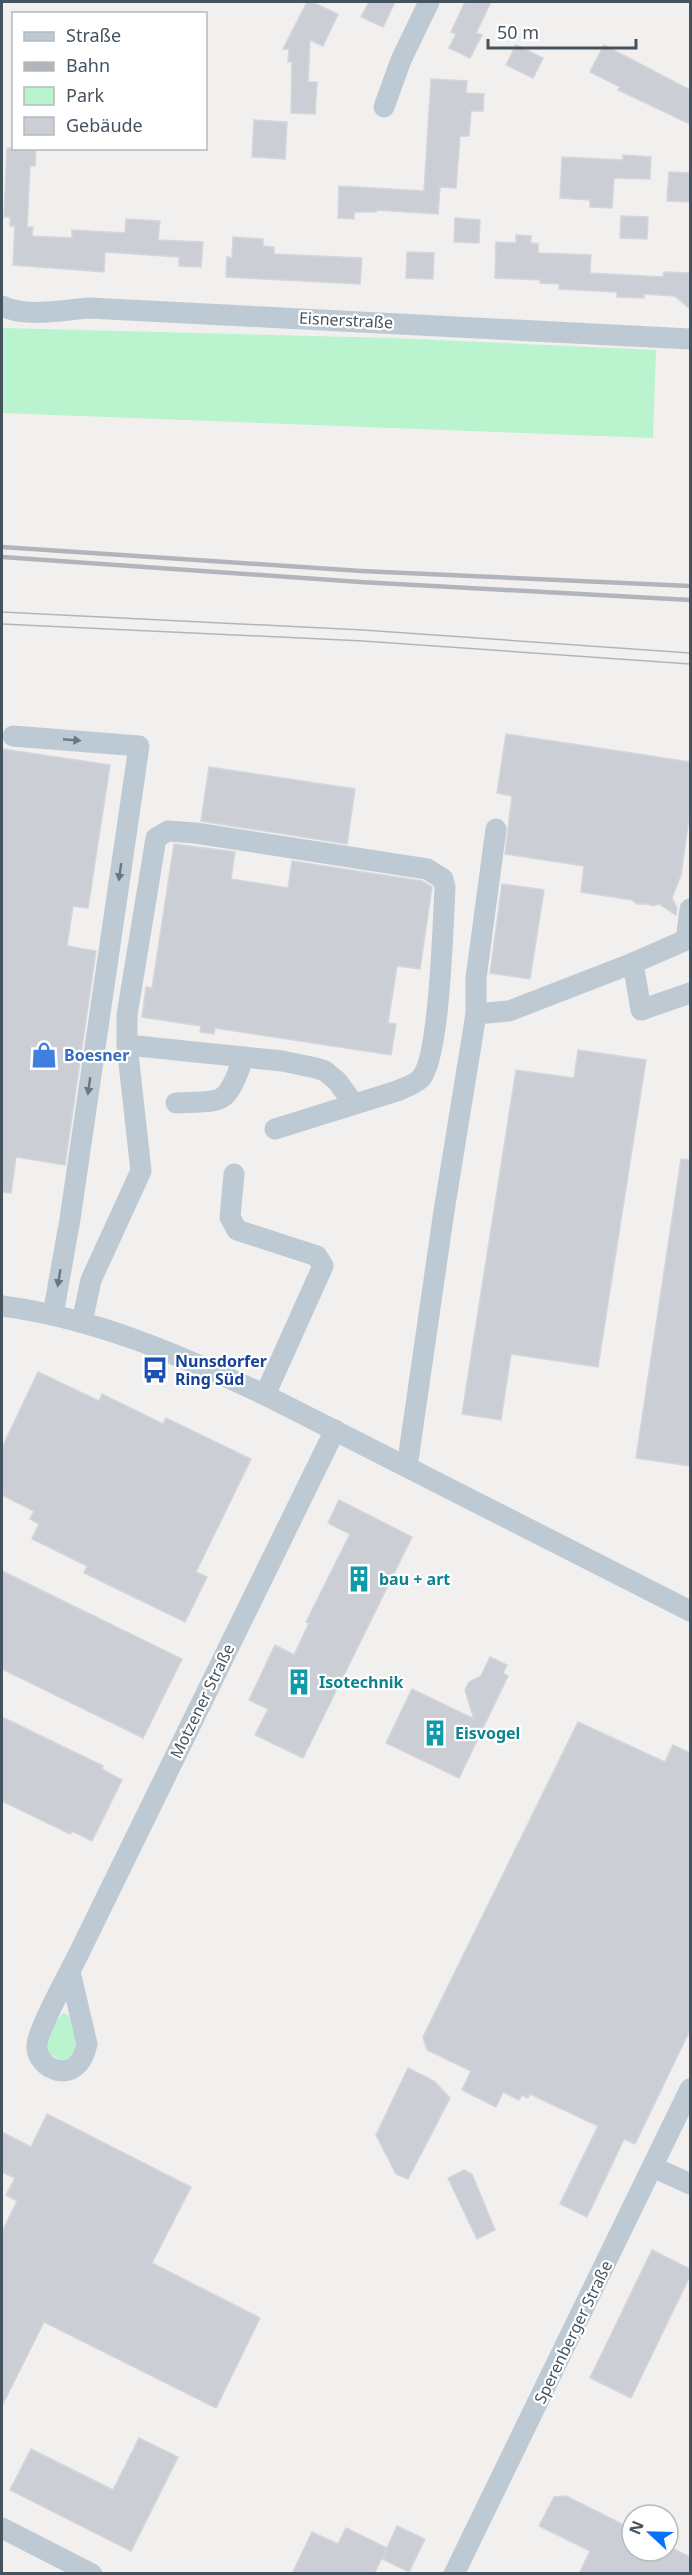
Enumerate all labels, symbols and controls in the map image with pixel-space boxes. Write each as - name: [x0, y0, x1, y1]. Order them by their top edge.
- legend: [12, 12, 207, 150]
- scale bar: [488, 12, 636, 50]
- text: 50 m: [497, 20, 539, 44]
- text: Straße: [66, 23, 121, 47]
- text: Bahn: [66, 53, 110, 77]
- text: Park: [66, 83, 104, 107]
- text: Gebäude: [66, 113, 143, 137]
- street label: Eisnerstraße: [298, 307, 394, 333]
- one-way arrow: [62, 736, 81, 745]
- one-way arrow: [116, 863, 125, 882]
- shop icon: Boesner: [29, 1040, 59, 1070]
- place label: Boesner: [64, 1044, 129, 1066]
- one-way arrow: [85, 1076, 94, 1095]
- one-way arrow: [54, 1269, 63, 1288]
- place label: Nunsdorfer Ring Süd: [175, 1350, 267, 1390]
- bus stop icon: Nunsdorfer Ring Süd: [140, 1355, 170, 1385]
- building icon: bau + art: [344, 1564, 374, 1594]
- place label: bau + art: [379, 1568, 450, 1590]
- street label: Motzener Straße: [165, 1640, 239, 1762]
- building icon: Isotechnik: [284, 1667, 314, 1697]
- place label: Isotechnik: [319, 1671, 404, 1693]
- building icon: Eisvogel: [420, 1718, 450, 1748]
- place label: Eisvogel: [455, 1722, 520, 1744]
- street label: Sperenberger Straße: [529, 2257, 617, 2407]
- north arrow: [620, 2503, 680, 2563]
- text: N: [623, 2517, 649, 2538]

